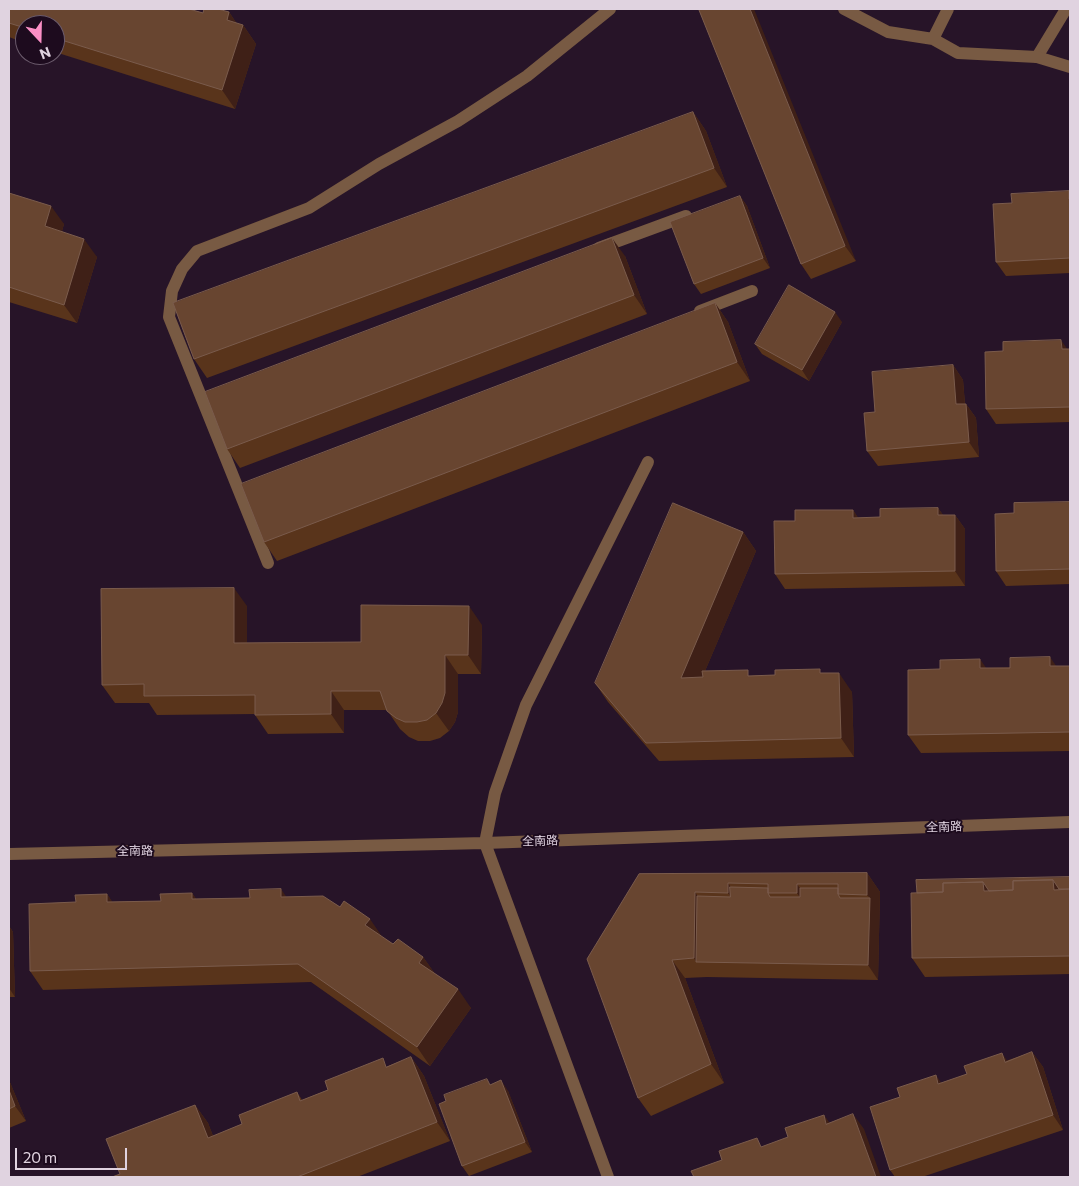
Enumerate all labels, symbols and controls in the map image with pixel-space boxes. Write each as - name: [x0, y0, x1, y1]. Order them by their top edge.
- north arrow: [15, 15, 65, 65]
- text: N: [37, 44, 53, 63]
- street label: 全南路: [926, 819, 962, 835]
- street label: 全南路: [522, 833, 558, 849]
- street label: 全南路: [117, 843, 153, 859]
- scale bar: [18, 1138, 130, 1170]
- text: 20 m: [23, 1148, 57, 1166]

